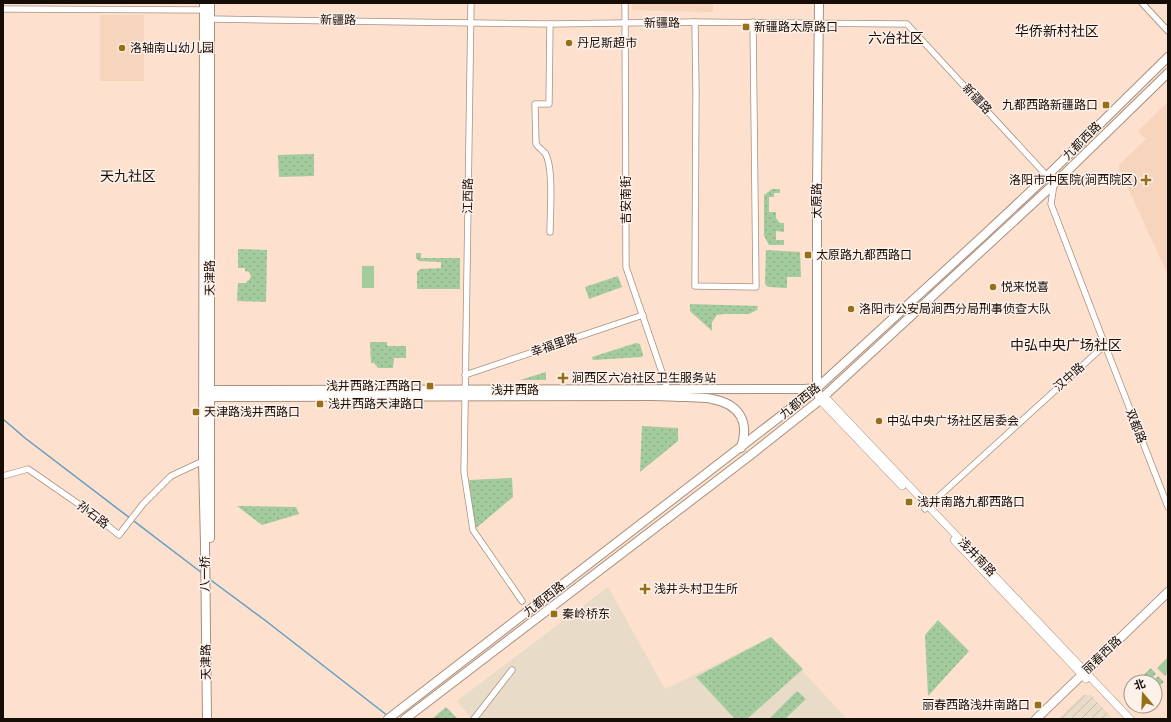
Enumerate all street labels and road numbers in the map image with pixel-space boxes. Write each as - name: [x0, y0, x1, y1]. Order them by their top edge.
- street label: 新疆路: [320, 13, 356, 27]
- street label: 新疆路: [644, 16, 680, 30]
- street label: 新疆路: [960, 81, 994, 117]
- street label: 九都西路: [1060, 119, 1104, 163]
- street label: 吉安南街: [619, 176, 633, 224]
- street label: 江西路: [461, 178, 475, 214]
- street label: 太原路: [810, 183, 824, 219]
- street label: 天津路: [203, 260, 217, 296]
- street label: 幸福里路: [529, 331, 579, 359]
- street label: 汉中路: [1051, 360, 1087, 394]
- street label: 九都西路: [777, 380, 823, 422]
- street label: 浅井西路: [491, 383, 539, 397]
- street label: 双都路: [1123, 407, 1149, 445]
- street label: 孙石路: [74, 499, 112, 531]
- street label: 浅井南路: [955, 535, 999, 579]
- street label: 八一桥: [198, 556, 212, 592]
- street label: 九都西路: [521, 579, 567, 619]
- street label: 丽春西路: [1080, 633, 1124, 677]
- street label: 天津路: [199, 644, 213, 680]

